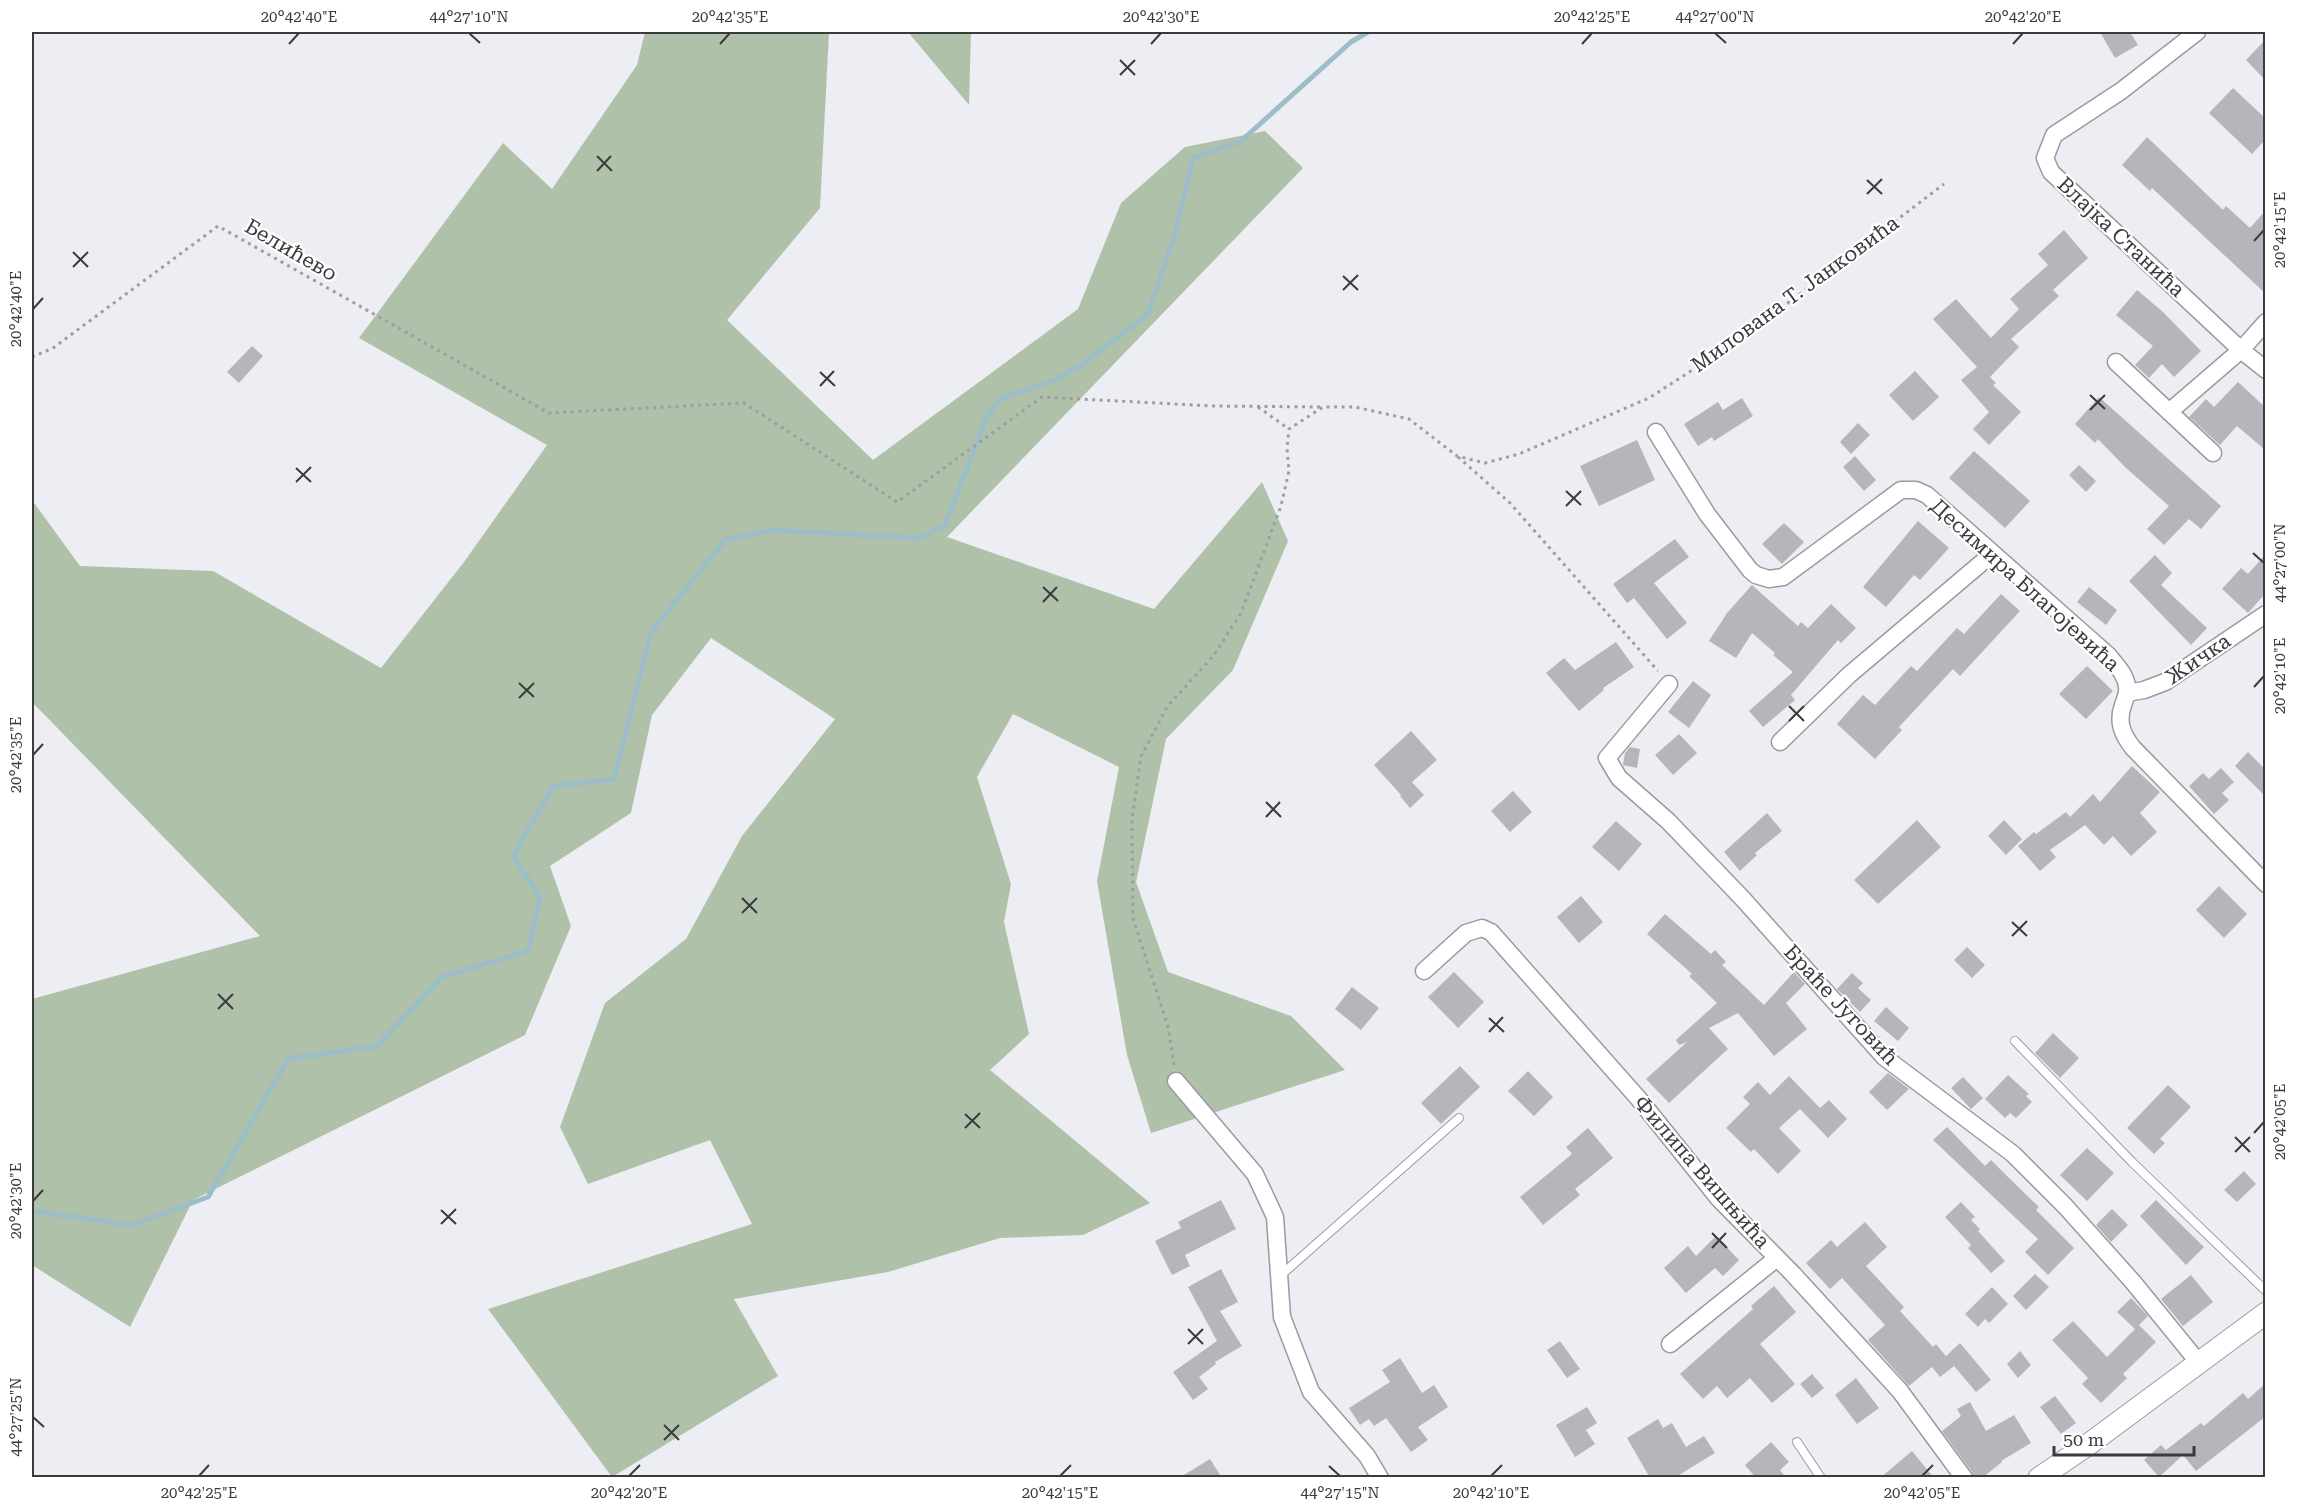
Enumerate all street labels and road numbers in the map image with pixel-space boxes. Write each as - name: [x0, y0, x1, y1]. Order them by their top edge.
- street label: Влајка Станића: [2053, 172, 2190, 302]
- street label: Милована Т. Јанковића: [1687, 210, 1904, 377]
- street label: Белићево: [241, 214, 341, 286]
- street label: Десимира Благојевића: [1926, 494, 2125, 677]
- street label: Жичка: [2161, 628, 2236, 689]
- street label: Браће Југовић: [1779, 940, 1903, 1070]
- street label: Филипа Вишњића: [1629, 1091, 1775, 1254]

